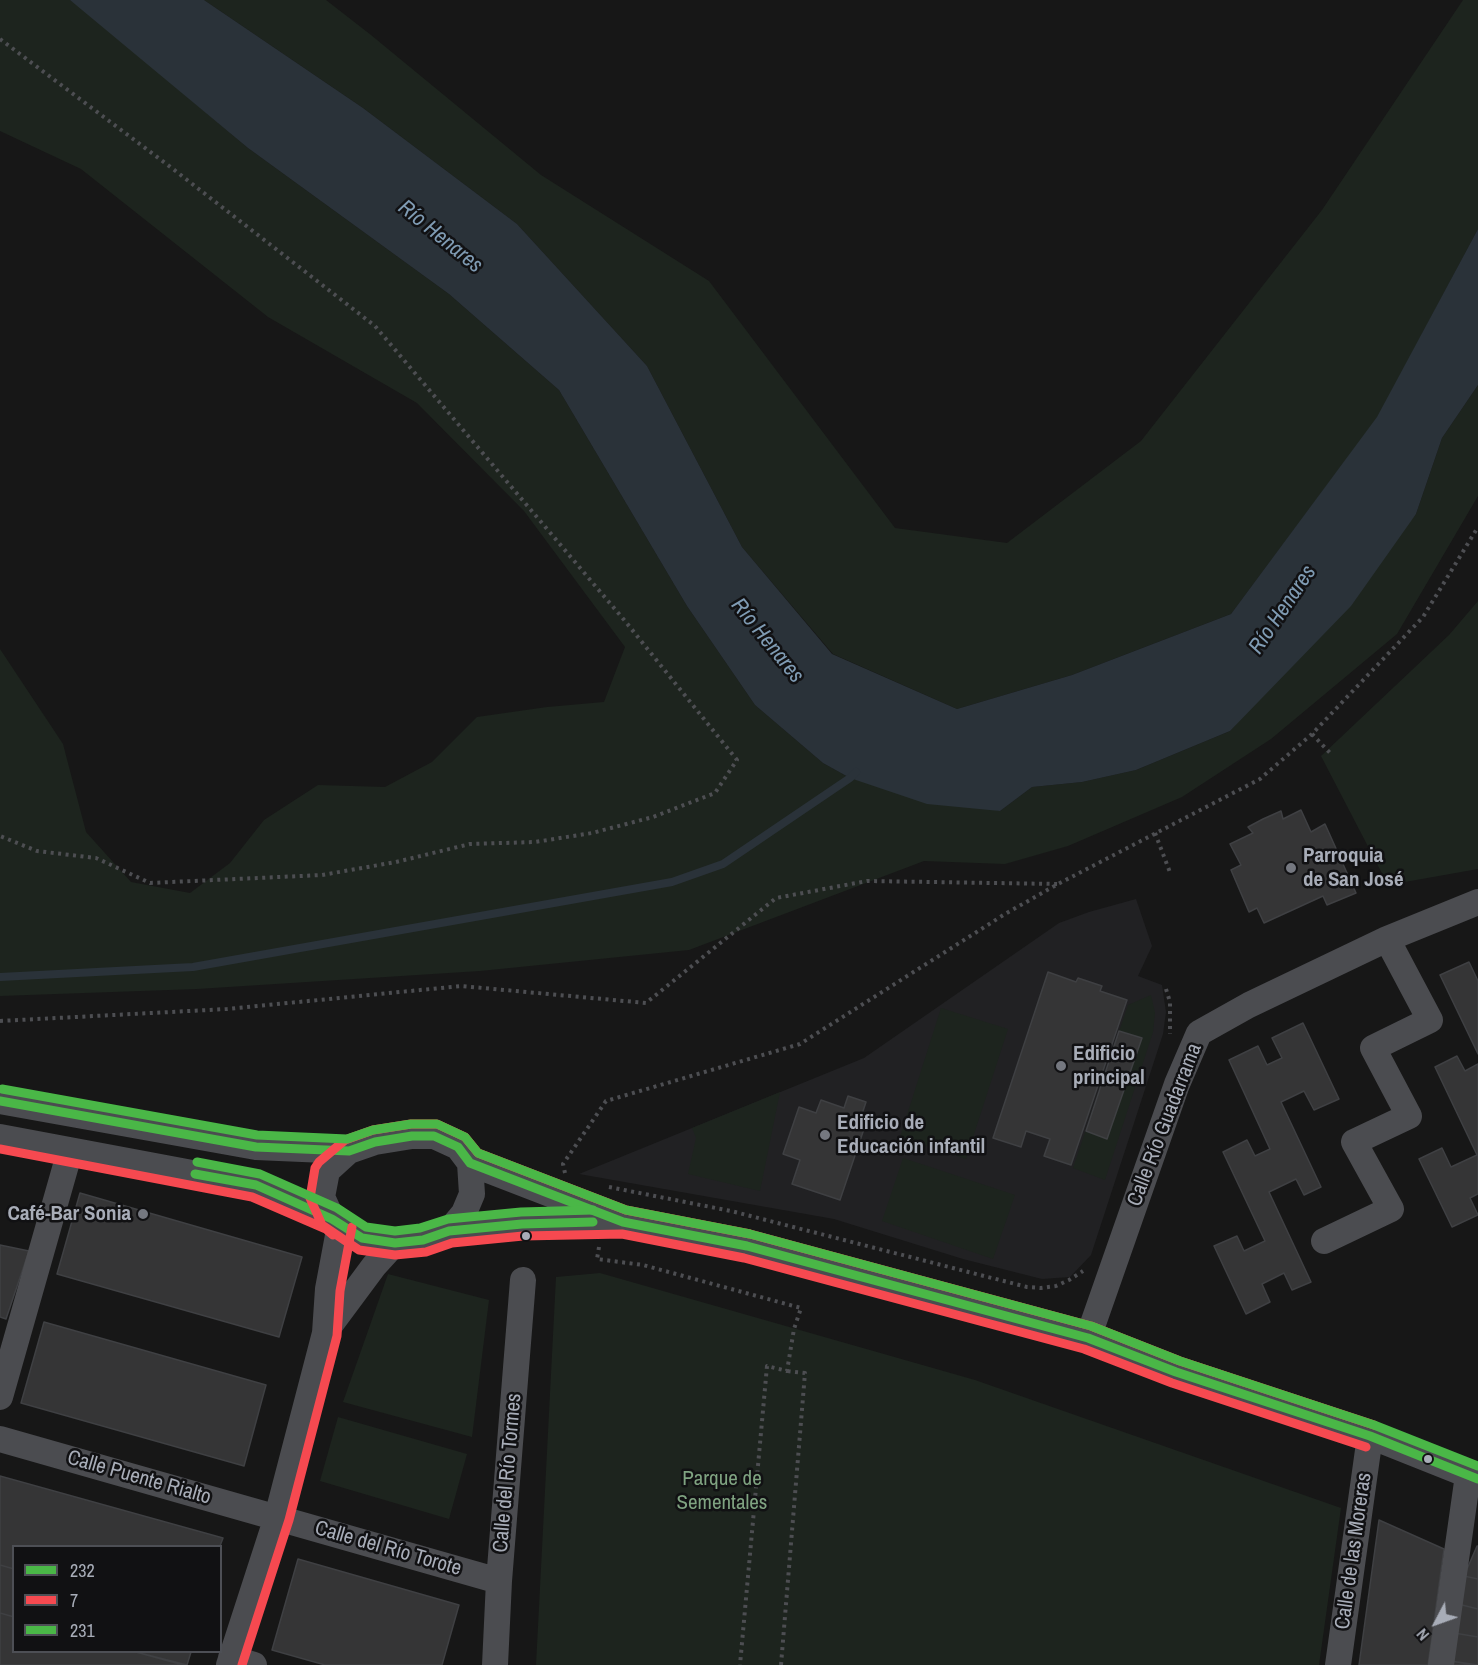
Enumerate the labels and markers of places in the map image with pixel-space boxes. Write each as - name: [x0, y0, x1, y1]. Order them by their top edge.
- place label: Parroquia de San José: [1303, 843, 1404, 893]
- marker: Parroquia de San José: [1284, 861, 1298, 875]
- place label: Edificio principal: [1073, 1041, 1145, 1091]
- marker: Edificio principal: [1054, 1059, 1068, 1073]
- place label: Edificio de Educación infantil: [837, 1110, 985, 1160]
- marker: Edificio de Educación infantil: [818, 1128, 832, 1142]
- place label: Café-Bar Sonia: [8, 1201, 131, 1227]
- marker: Café-Bar Sonia: [136, 1207, 150, 1221]
- unlabelled marker: [520, 1230, 532, 1242]
- unlabelled marker: [1422, 1453, 1434, 1465]

